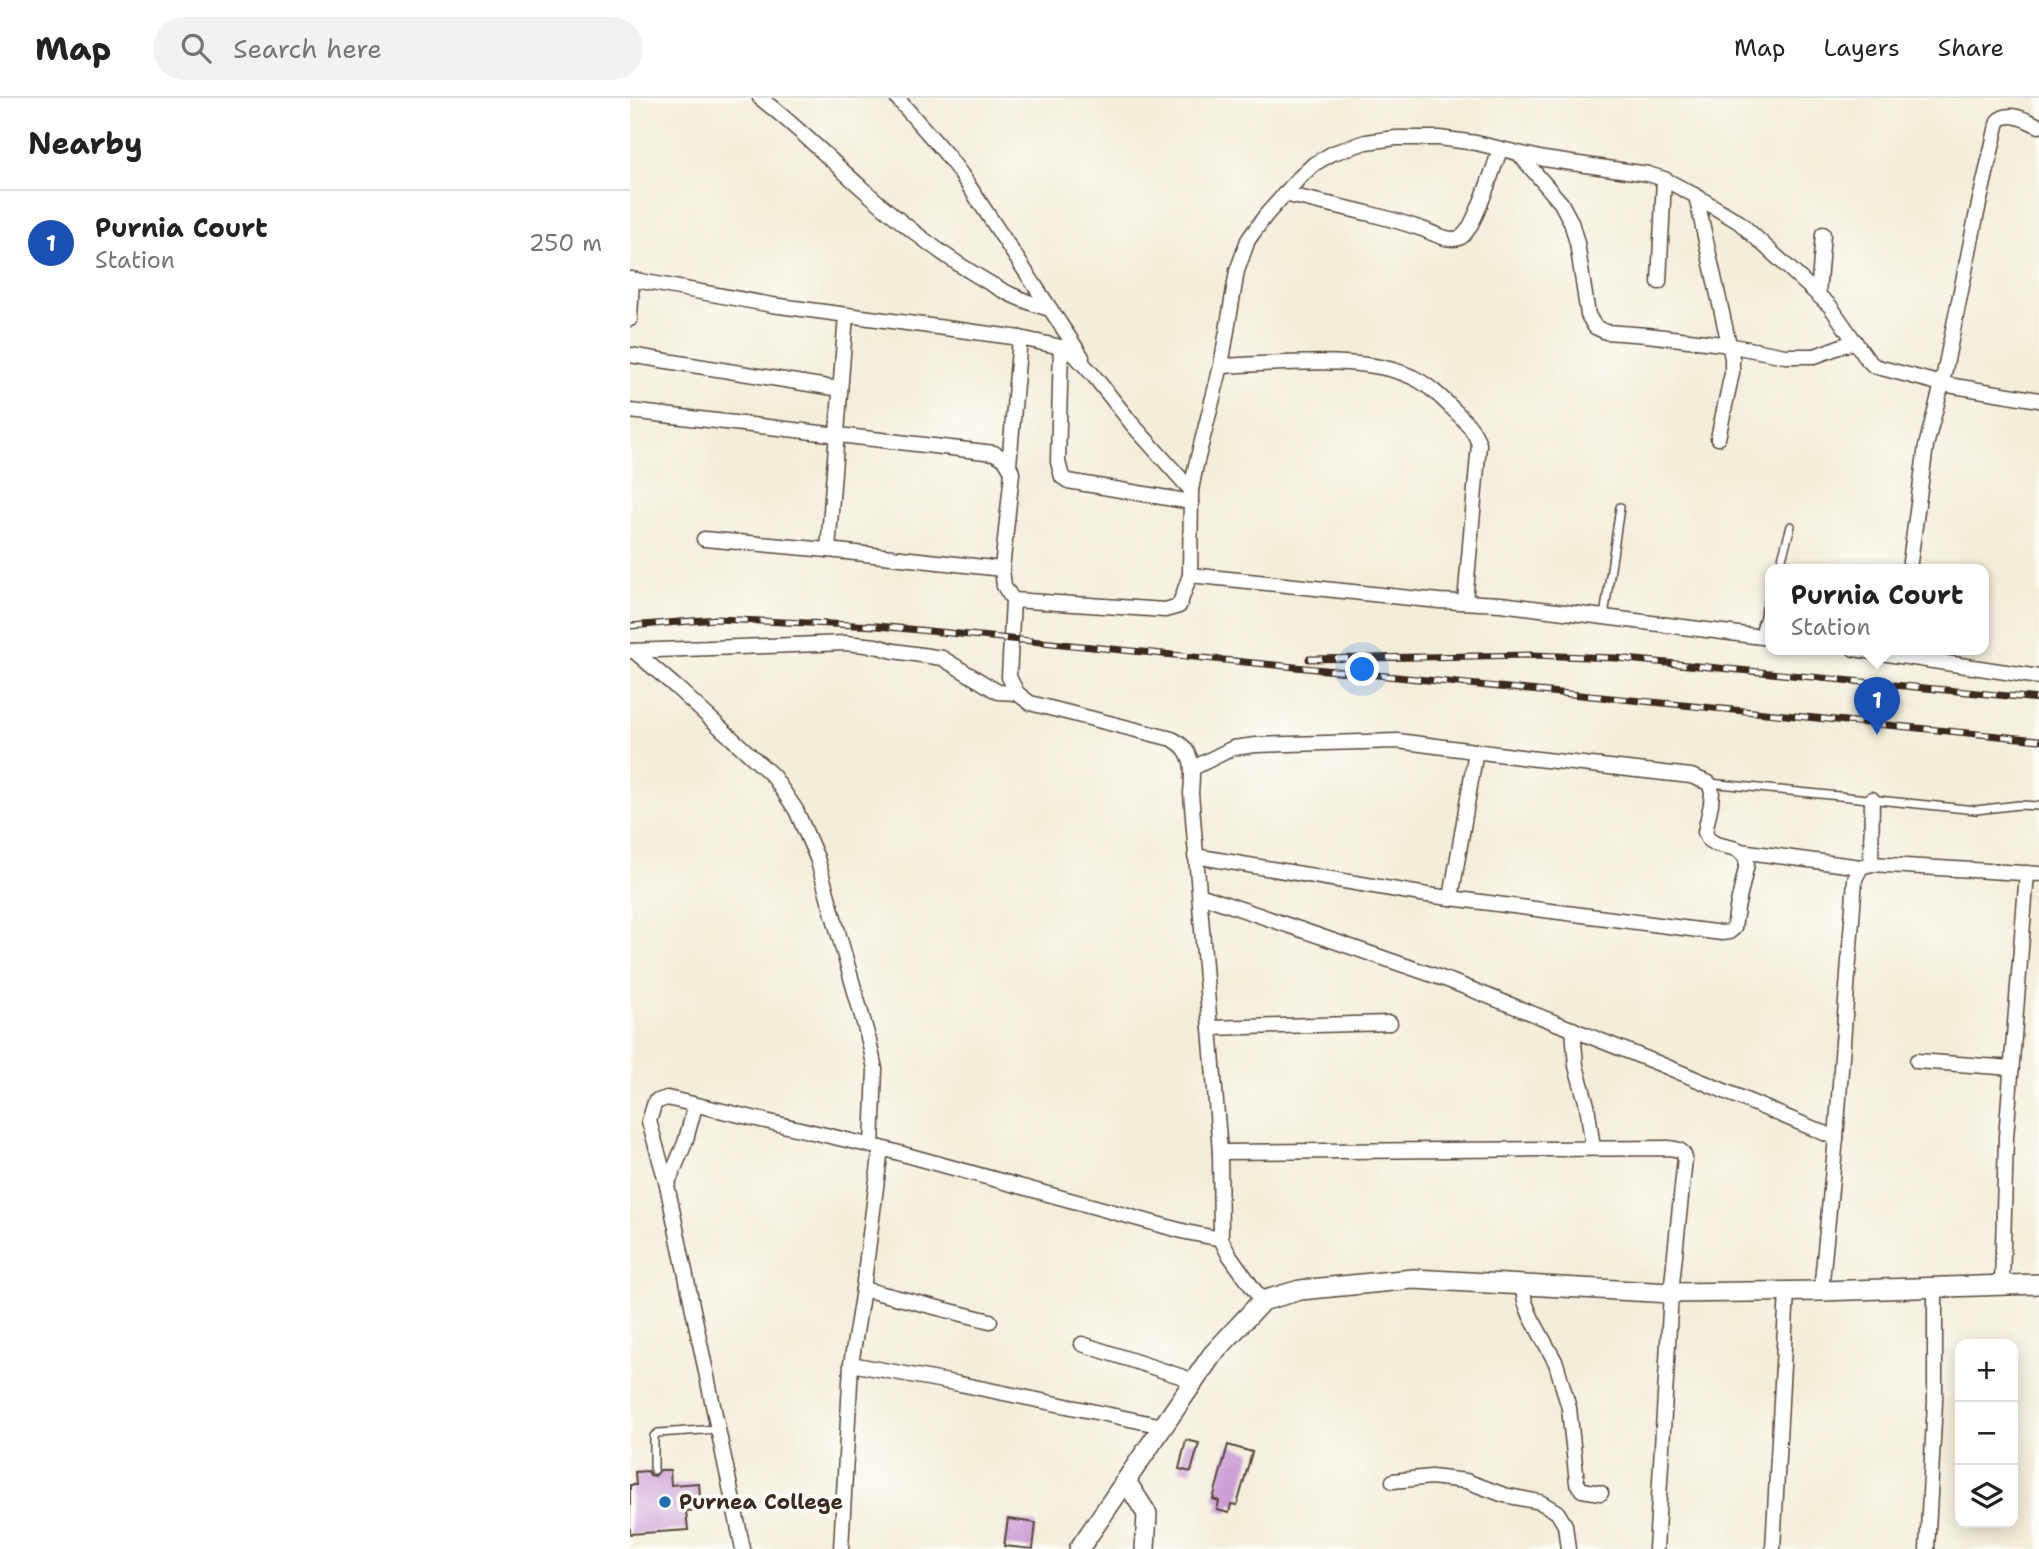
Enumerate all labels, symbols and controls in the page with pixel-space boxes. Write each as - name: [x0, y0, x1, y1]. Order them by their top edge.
- search box: [153, 17, 643, 80]
- text: Map: [35, 26, 111, 71]
- icon: search: [177, 29, 215, 67]
- text: Search here: [233, 31, 382, 66]
- text: Map: [1734, 32, 1785, 64]
- text: Layers: [1823, 32, 1900, 64]
- text: Share: [1938, 32, 2004, 64]
- text: Nearby: [28, 123, 143, 164]
- text: Purnia Court: [95, 210, 268, 245]
- text: 1: [46, 228, 56, 258]
- text: 250 m: [529, 228, 602, 258]
- text: Station: [95, 245, 175, 275]
- popup: [1765, 564, 1989, 655]
- text: Purnia Court: [1791, 577, 1963, 612]
- text: Station: [1791, 612, 1871, 642]
- your location: [1345, 652, 1379, 686]
- pin: 1: [1854, 677, 1900, 735]
- map controls: [1955, 1339, 2018, 1528]
- button: +: [1955, 1339, 2018, 1402]
- button: −: [1955, 1402, 2018, 1465]
- button: layers: [1955, 1465, 2018, 1528]
- place label: Purnea College: [679, 1488, 843, 1516]
- marker: Purnea College: [657, 1494, 673, 1510]

